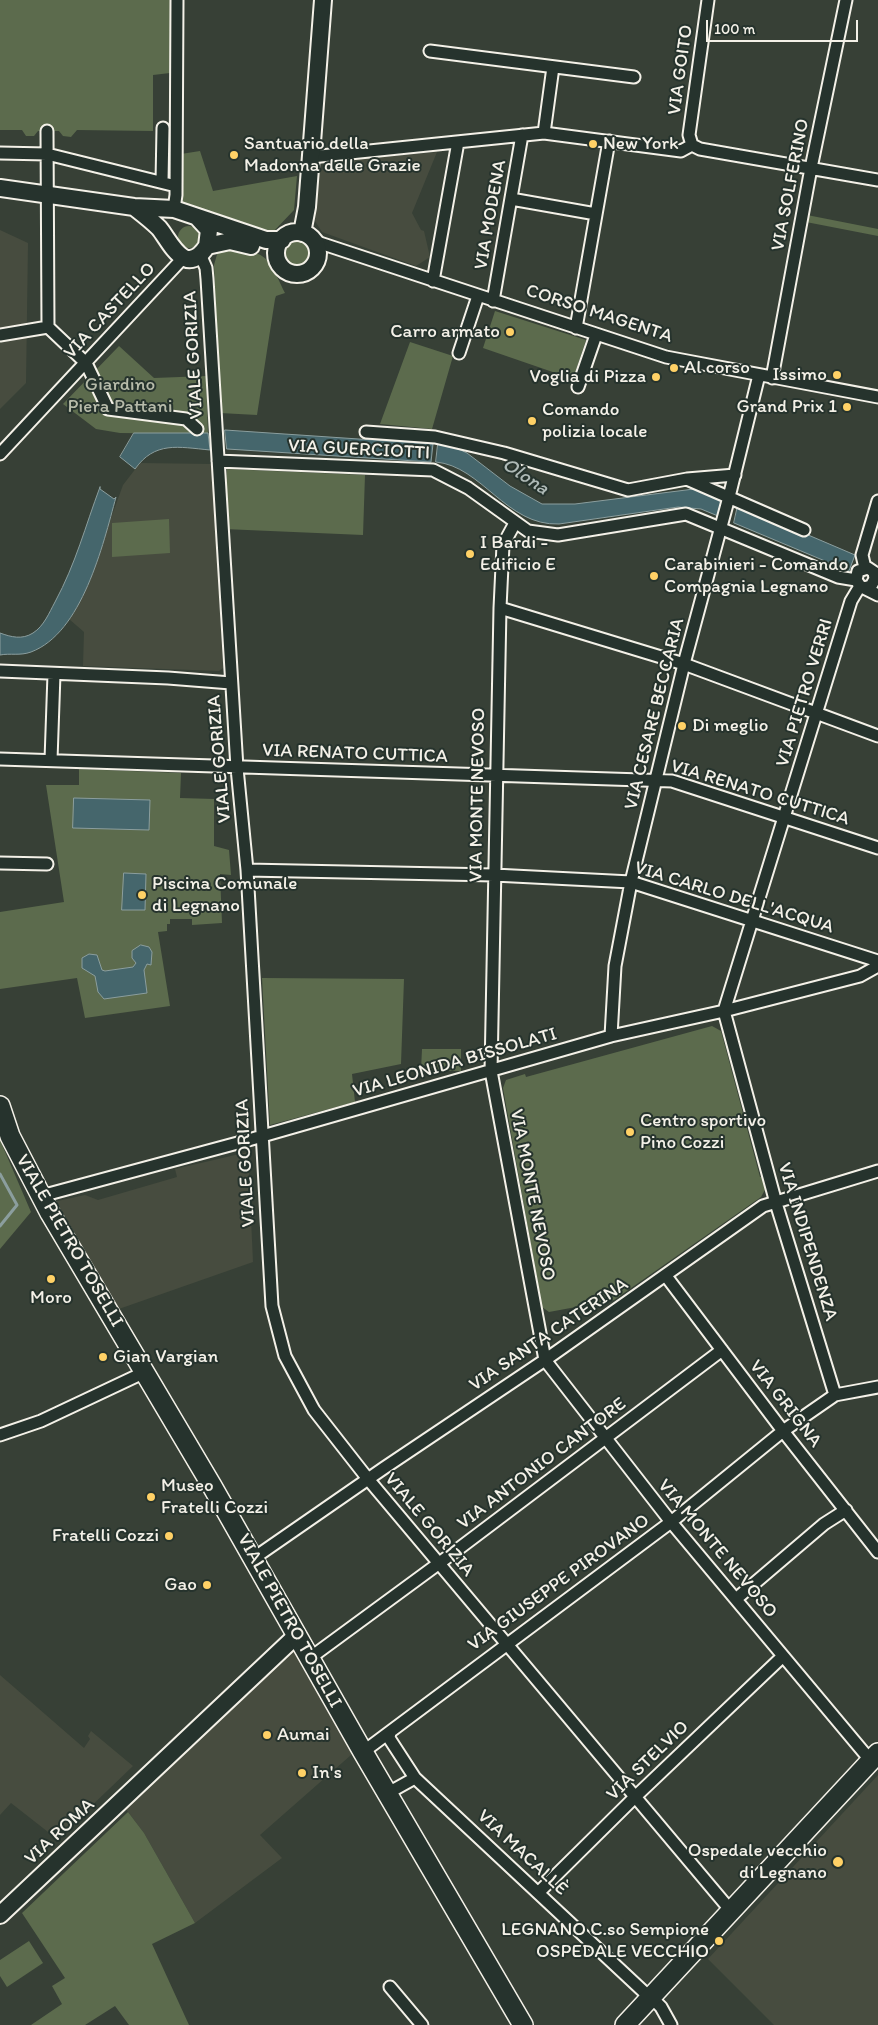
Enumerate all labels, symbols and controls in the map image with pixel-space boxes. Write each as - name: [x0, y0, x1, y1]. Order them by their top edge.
- scale bar: [708, 10, 860, 42]
- text: 100 m: [714, 20, 755, 38]
- street label: VIA GOITO: [663, 23, 699, 117]
- street label: VIA SOLFERINO: [767, 117, 815, 253]
- place label: Santuario della Madonna delle Grazie: [244, 133, 421, 177]
- place label: New York: [603, 133, 679, 155]
- marker: New York: [587, 138, 599, 150]
- marker: Santuario della Madonna delle Grazie: [228, 149, 240, 161]
- street label: VIA MODENA: [470, 158, 512, 272]
- street label: VIA CASTELLO: [59, 258, 161, 364]
- street label: CORSO MAGENTA: [523, 280, 675, 348]
- street label: VIALE GORIZIA: [179, 290, 209, 420]
- place label: Carro armato: [390, 321, 500, 343]
- marker: Carro armato: [504, 326, 516, 338]
- place label: Al corso: [684, 357, 750, 379]
- marker: Al corso: [668, 362, 680, 374]
- place label: Issimo: [772, 364, 827, 386]
- place label: Voglia di Pizza: [530, 366, 646, 388]
- marker: Issimo: [831, 369, 843, 381]
- marker: Voglia di Pizza: [650, 371, 662, 383]
- park label: Giardino Piera Pattani: [68, 374, 172, 418]
- place label: Grand Prix 1: [736, 396, 837, 418]
- place label: Comando polizia locale: [542, 399, 647, 443]
- marker: Grand Prix 1: [841, 401, 853, 413]
- marker: Comando polizia locale: [526, 415, 538, 427]
- street label: VIA GUERCIOTTI: [287, 435, 431, 465]
- water label: Olona: [497, 453, 553, 501]
- place label: I Bardi - Edificio E: [480, 532, 556, 576]
- marker: I Bardi - Edificio E: [464, 548, 476, 560]
- place label: Carabinieri - Comando Compagnia Legnano: [664, 554, 848, 598]
- marker: Carabinieri - Comando Compagnia Legnano: [648, 570, 660, 582]
- street label: VIA CESARE BECCARIA: [620, 616, 690, 812]
- street label: VIA PIETRO VERRI: [772, 616, 838, 770]
- street label: VIALE GORIZIA: [203, 694, 237, 824]
- street label: VIA MONTE NEVOSO: [465, 708, 491, 882]
- place label: Di meglio: [692, 715, 768, 737]
- marker: Di meglio: [676, 720, 688, 732]
- street label: VIA RENATO CUTTICA: [262, 739, 448, 769]
- street label: VIA RENATO CUTTICA: [668, 755, 852, 831]
- street label: VIA CARLO DELL'ACQUA: [632, 857, 836, 939]
- place label: Piscina Comunale di Legnano: [152, 873, 297, 917]
- marker: Piscina Comunale di Legnano: [136, 889, 148, 901]
- street label: VIA LEONIDA BISSOLATI: [350, 1023, 560, 1103]
- street label: VIALE GORIZIA: [231, 1098, 261, 1228]
- street label: VIA MONTE NEVOSO: [504, 1107, 560, 1283]
- place label: Centro sportivo Pino Cozzi: [640, 1110, 766, 1154]
- marker: Centro sportivo Pino Cozzi: [624, 1126, 636, 1138]
- street label: VIALE PIETRO TOSELLI: [10, 1151, 128, 1331]
- street label: VIA INDIPENDENZA: [772, 1160, 842, 1324]
- marker: Moro: [45, 1273, 57, 1285]
- street label: VIA SANTA CATERINA: [465, 1273, 633, 1397]
- place label: Moro: [30, 1287, 72, 1309]
- place label: Gian Vargian: [113, 1346, 218, 1368]
- marker: Gian Vargian: [97, 1351, 109, 1363]
- street label: VIA GRIGNA: [744, 1356, 826, 1452]
- street label: VIA ANTONIO CANTORE: [453, 1393, 631, 1535]
- street label: VIALE GORIZIA: [379, 1468, 479, 1582]
- place label: Museo Fratelli Cozzi: [161, 1475, 268, 1519]
- street label: VIA MONTE NEVOSO: [652, 1475, 782, 1623]
- marker: Museo Fratelli Cozzi: [145, 1491, 157, 1503]
- street label: VIA GIUSEPPE PIROVANO: [464, 1509, 654, 1657]
- place label: Fratelli Cozzi: [52, 1525, 159, 1547]
- marker: Fratelli Cozzi: [163, 1530, 175, 1542]
- street label: VIALE PIETRO TOSELLI: [232, 1530, 346, 1712]
- place label: Gao: [164, 1574, 197, 1596]
- marker: Gao: [201, 1579, 213, 1591]
- street label: VIA STELVIO: [602, 1716, 694, 1806]
- place label: Aumai: [277, 1724, 330, 1746]
- marker: Aumai: [261, 1729, 273, 1741]
- place label: In's: [312, 1762, 342, 1784]
- marker: In's: [296, 1767, 308, 1779]
- street label: VIA ROMA: [20, 1794, 100, 1870]
- street label: VIA MACALLÈ: [472, 1805, 572, 1901]
- place label: Ospedale vecchio di Legnano: [688, 1840, 827, 1884]
- marker: Ospedale vecchio di Legnano: [831, 1855, 845, 1869]
- place label: LEGNANO C.so Sempione OSPEDALE VECCHIO: [501, 1919, 709, 1963]
- marker: LEGNANO C.so Sempione OSPEDALE VECCHIO: [713, 1935, 725, 1947]

